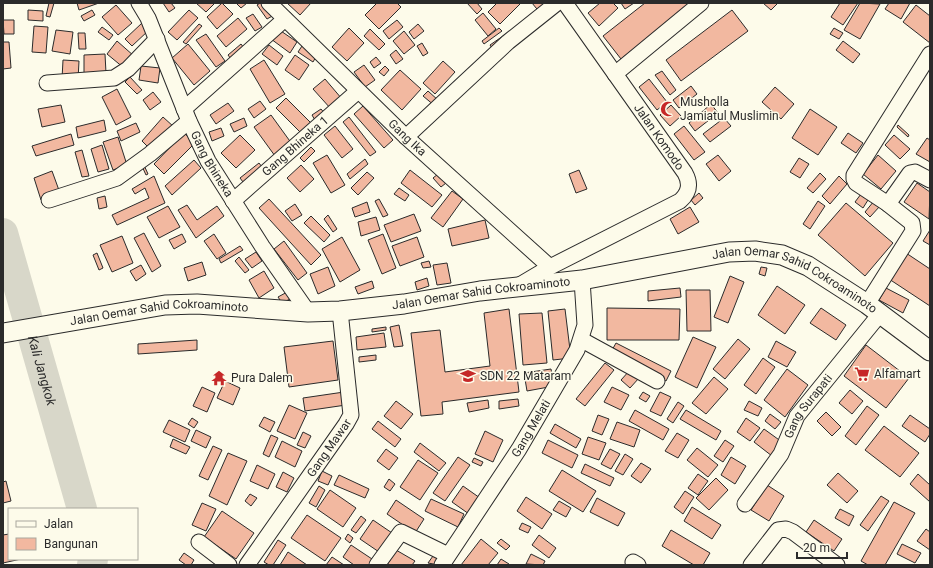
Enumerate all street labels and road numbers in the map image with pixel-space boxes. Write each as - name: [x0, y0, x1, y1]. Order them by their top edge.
- street label: Jalan Komodo: [631, 101, 687, 173]
- street label: Gang Bhineka 1: [259, 113, 331, 179]
- street label: Gang Ika: [385, 117, 429, 159]
- street label: Gang Bhineka: [188, 129, 236, 200]
- street label: Jalan Oemar Sahid Cokroaminoto: [711, 244, 880, 316]
- street label: Jalan Oemar Sahid Cokroaminoto: [391, 274, 571, 312]
- street label: Jalan Oemar Sahid Cokroaminoto: [69, 297, 249, 328]
- street label: Gang Surapati: [781, 371, 835, 440]
- street label: Gang Melati: [509, 397, 553, 460]
- street label: Gang Mawar: [304, 417, 354, 480]

